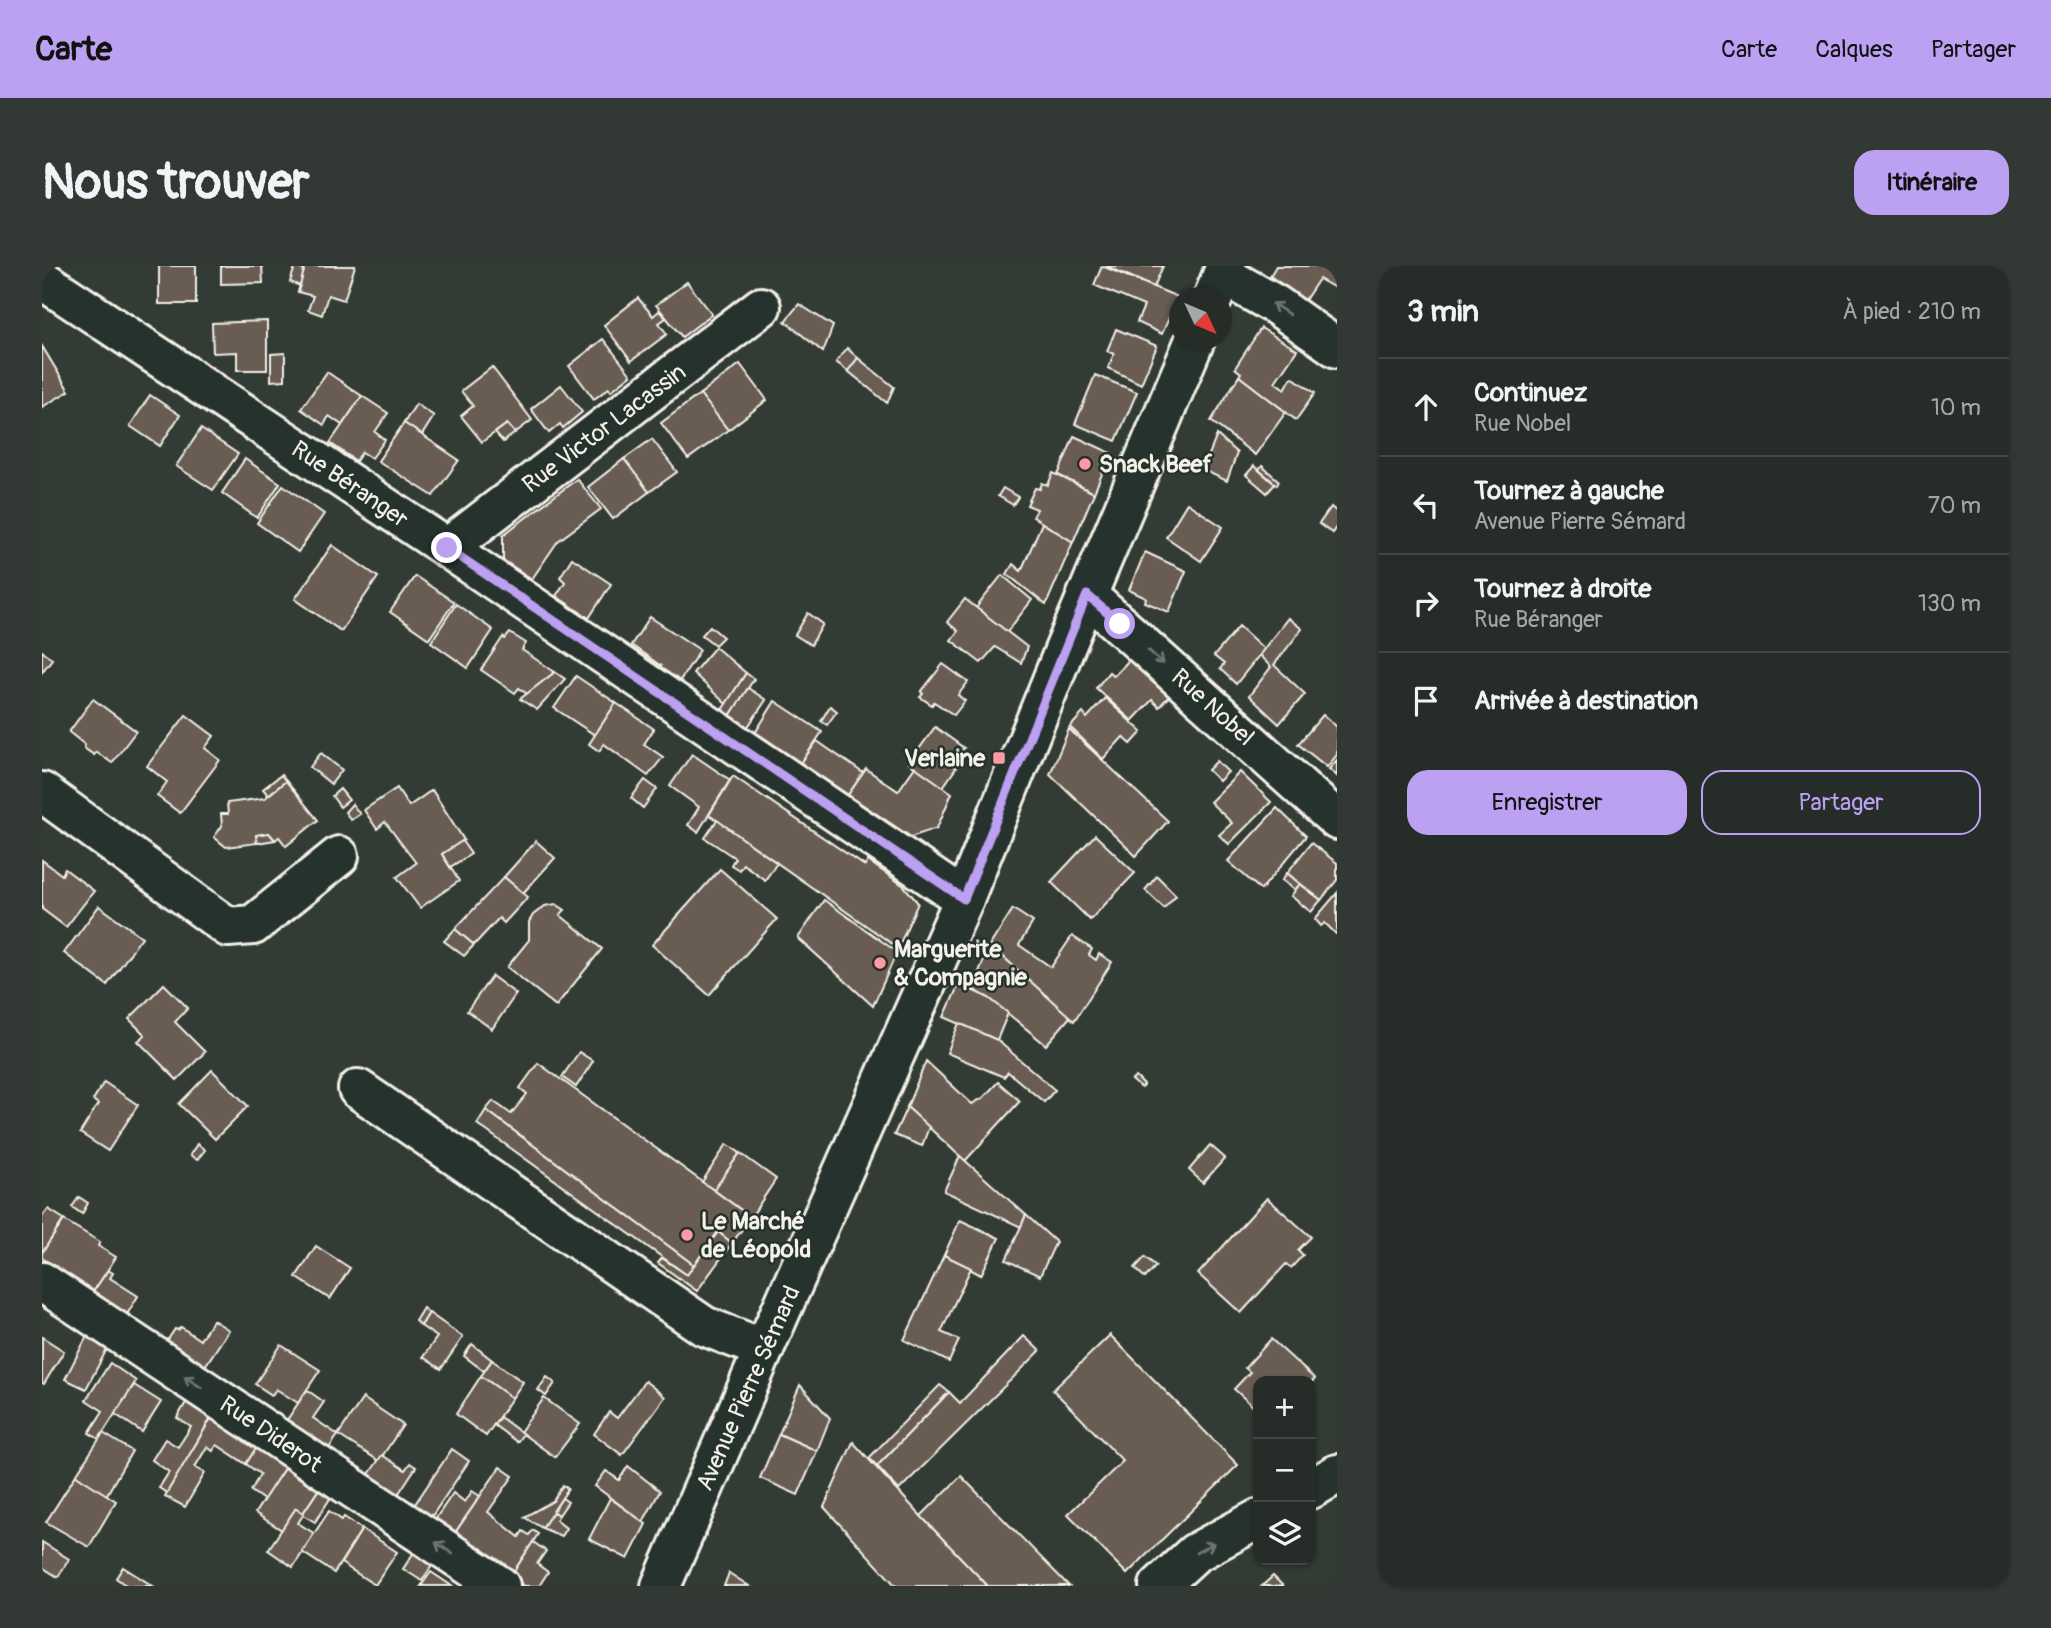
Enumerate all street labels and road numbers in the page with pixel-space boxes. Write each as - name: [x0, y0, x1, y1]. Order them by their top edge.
- street label: Rue Victor Lacassin: [517, 357, 692, 499]
- street label: Rue Béranger: [286, 435, 414, 534]
- street label: Rue Nobel: [1165, 663, 1260, 752]
- street label: Avenue Pierre Sémard: [690, 1281, 807, 1495]
- street label: Rue Diderot: [214, 1390, 328, 1479]

